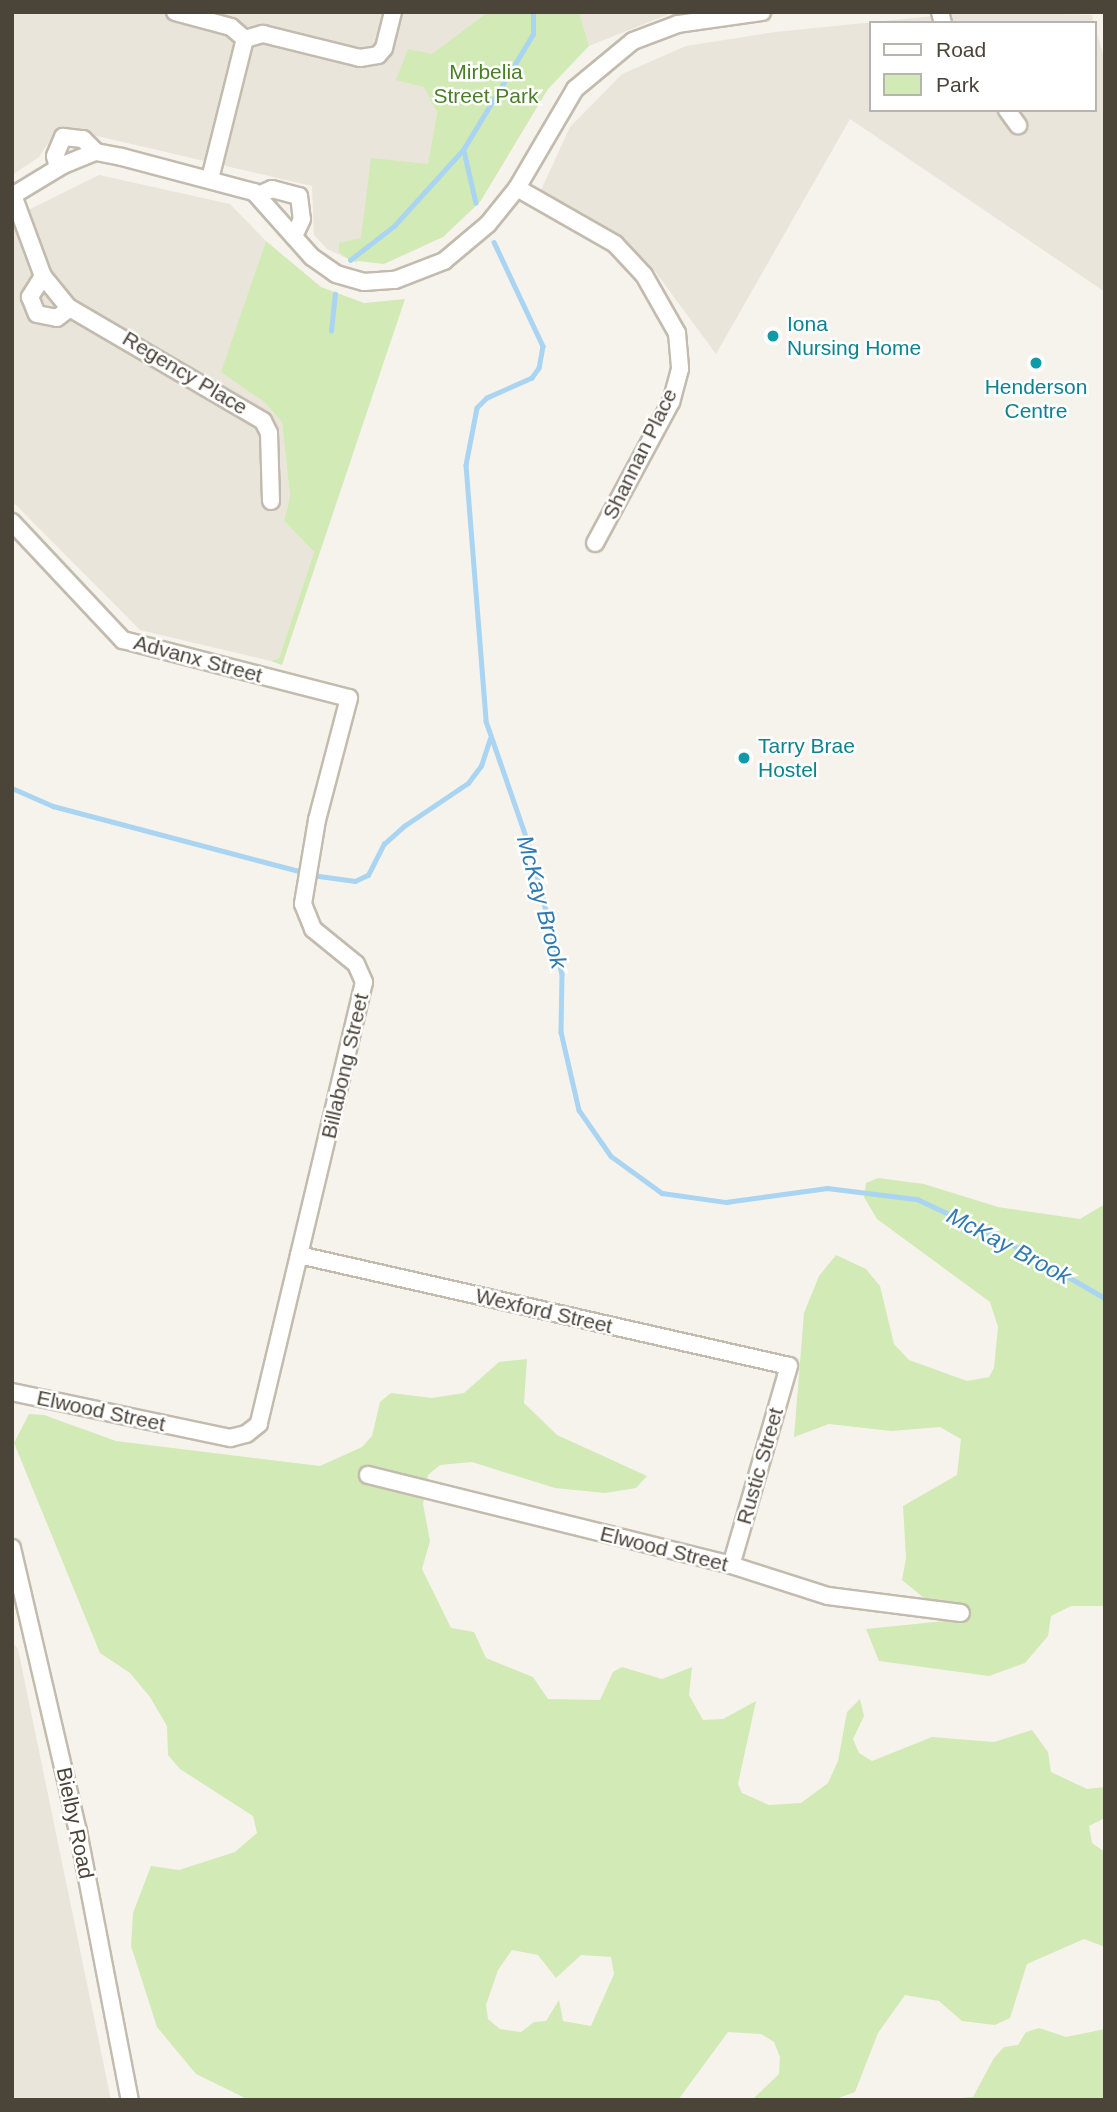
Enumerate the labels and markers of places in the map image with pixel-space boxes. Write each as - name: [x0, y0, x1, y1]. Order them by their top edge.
- place label: Iona Nursing Home: [787, 311, 921, 361]
- marker: Iona Nursing Home: [765, 328, 781, 344]
- marker: Henderson Centre: [1028, 355, 1044, 371]
- place label: Henderson Centre: [985, 374, 1087, 424]
- place label: Tarry Brae Hostel: [758, 733, 855, 783]
- marker: Tarry Brae Hostel: [736, 750, 752, 766]

